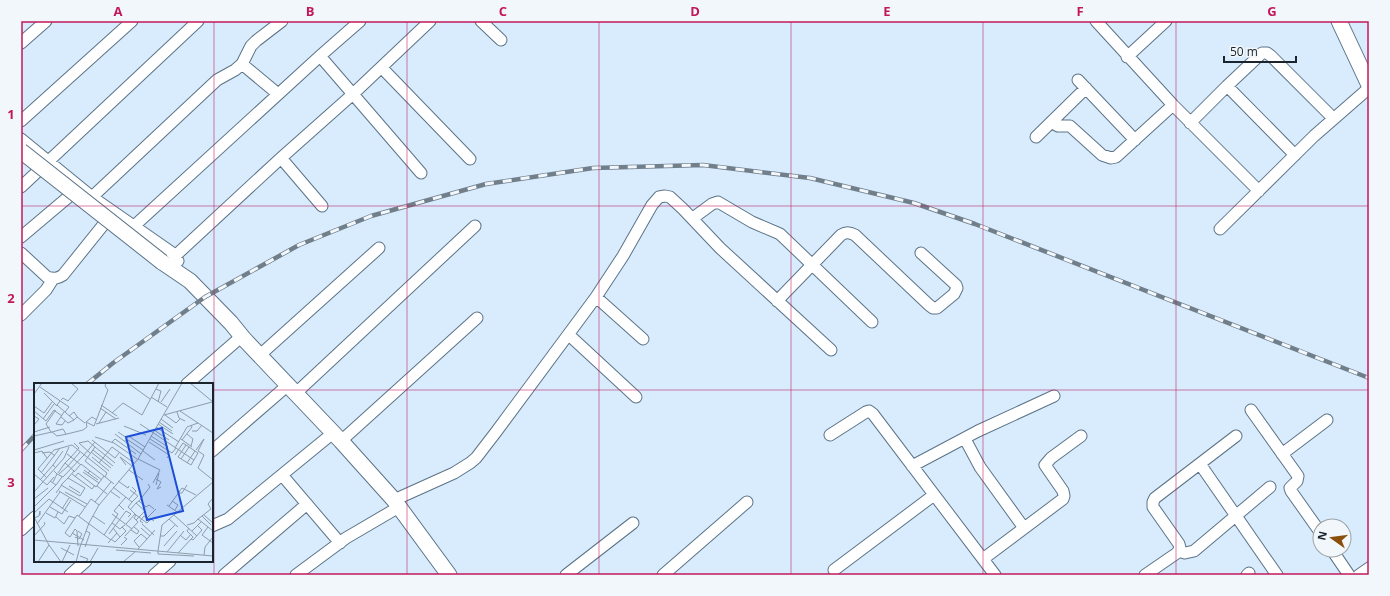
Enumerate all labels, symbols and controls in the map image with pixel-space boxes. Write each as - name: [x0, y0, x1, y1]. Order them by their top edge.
- text: A: [114, 2, 123, 20]
- text: B: [306, 2, 315, 20]
- text: C: [499, 2, 507, 20]
- text: D: [690, 2, 700, 20]
- text: E: [883, 2, 891, 20]
- text: F: [1076, 2, 1084, 20]
- text: G: [1267, 2, 1277, 20]
- scale bar: [1224, 38, 1296, 64]
- text: 50 m: [1230, 43, 1258, 60]
- text: 1: [7, 105, 15, 123]
- text: 2: [7, 289, 15, 307]
- inset map: [34, 383, 213, 562]
- text: 3: [7, 473, 15, 491]
- north arrow: [1312, 518, 1352, 558]
- text: N: [1313, 529, 1330, 542]

